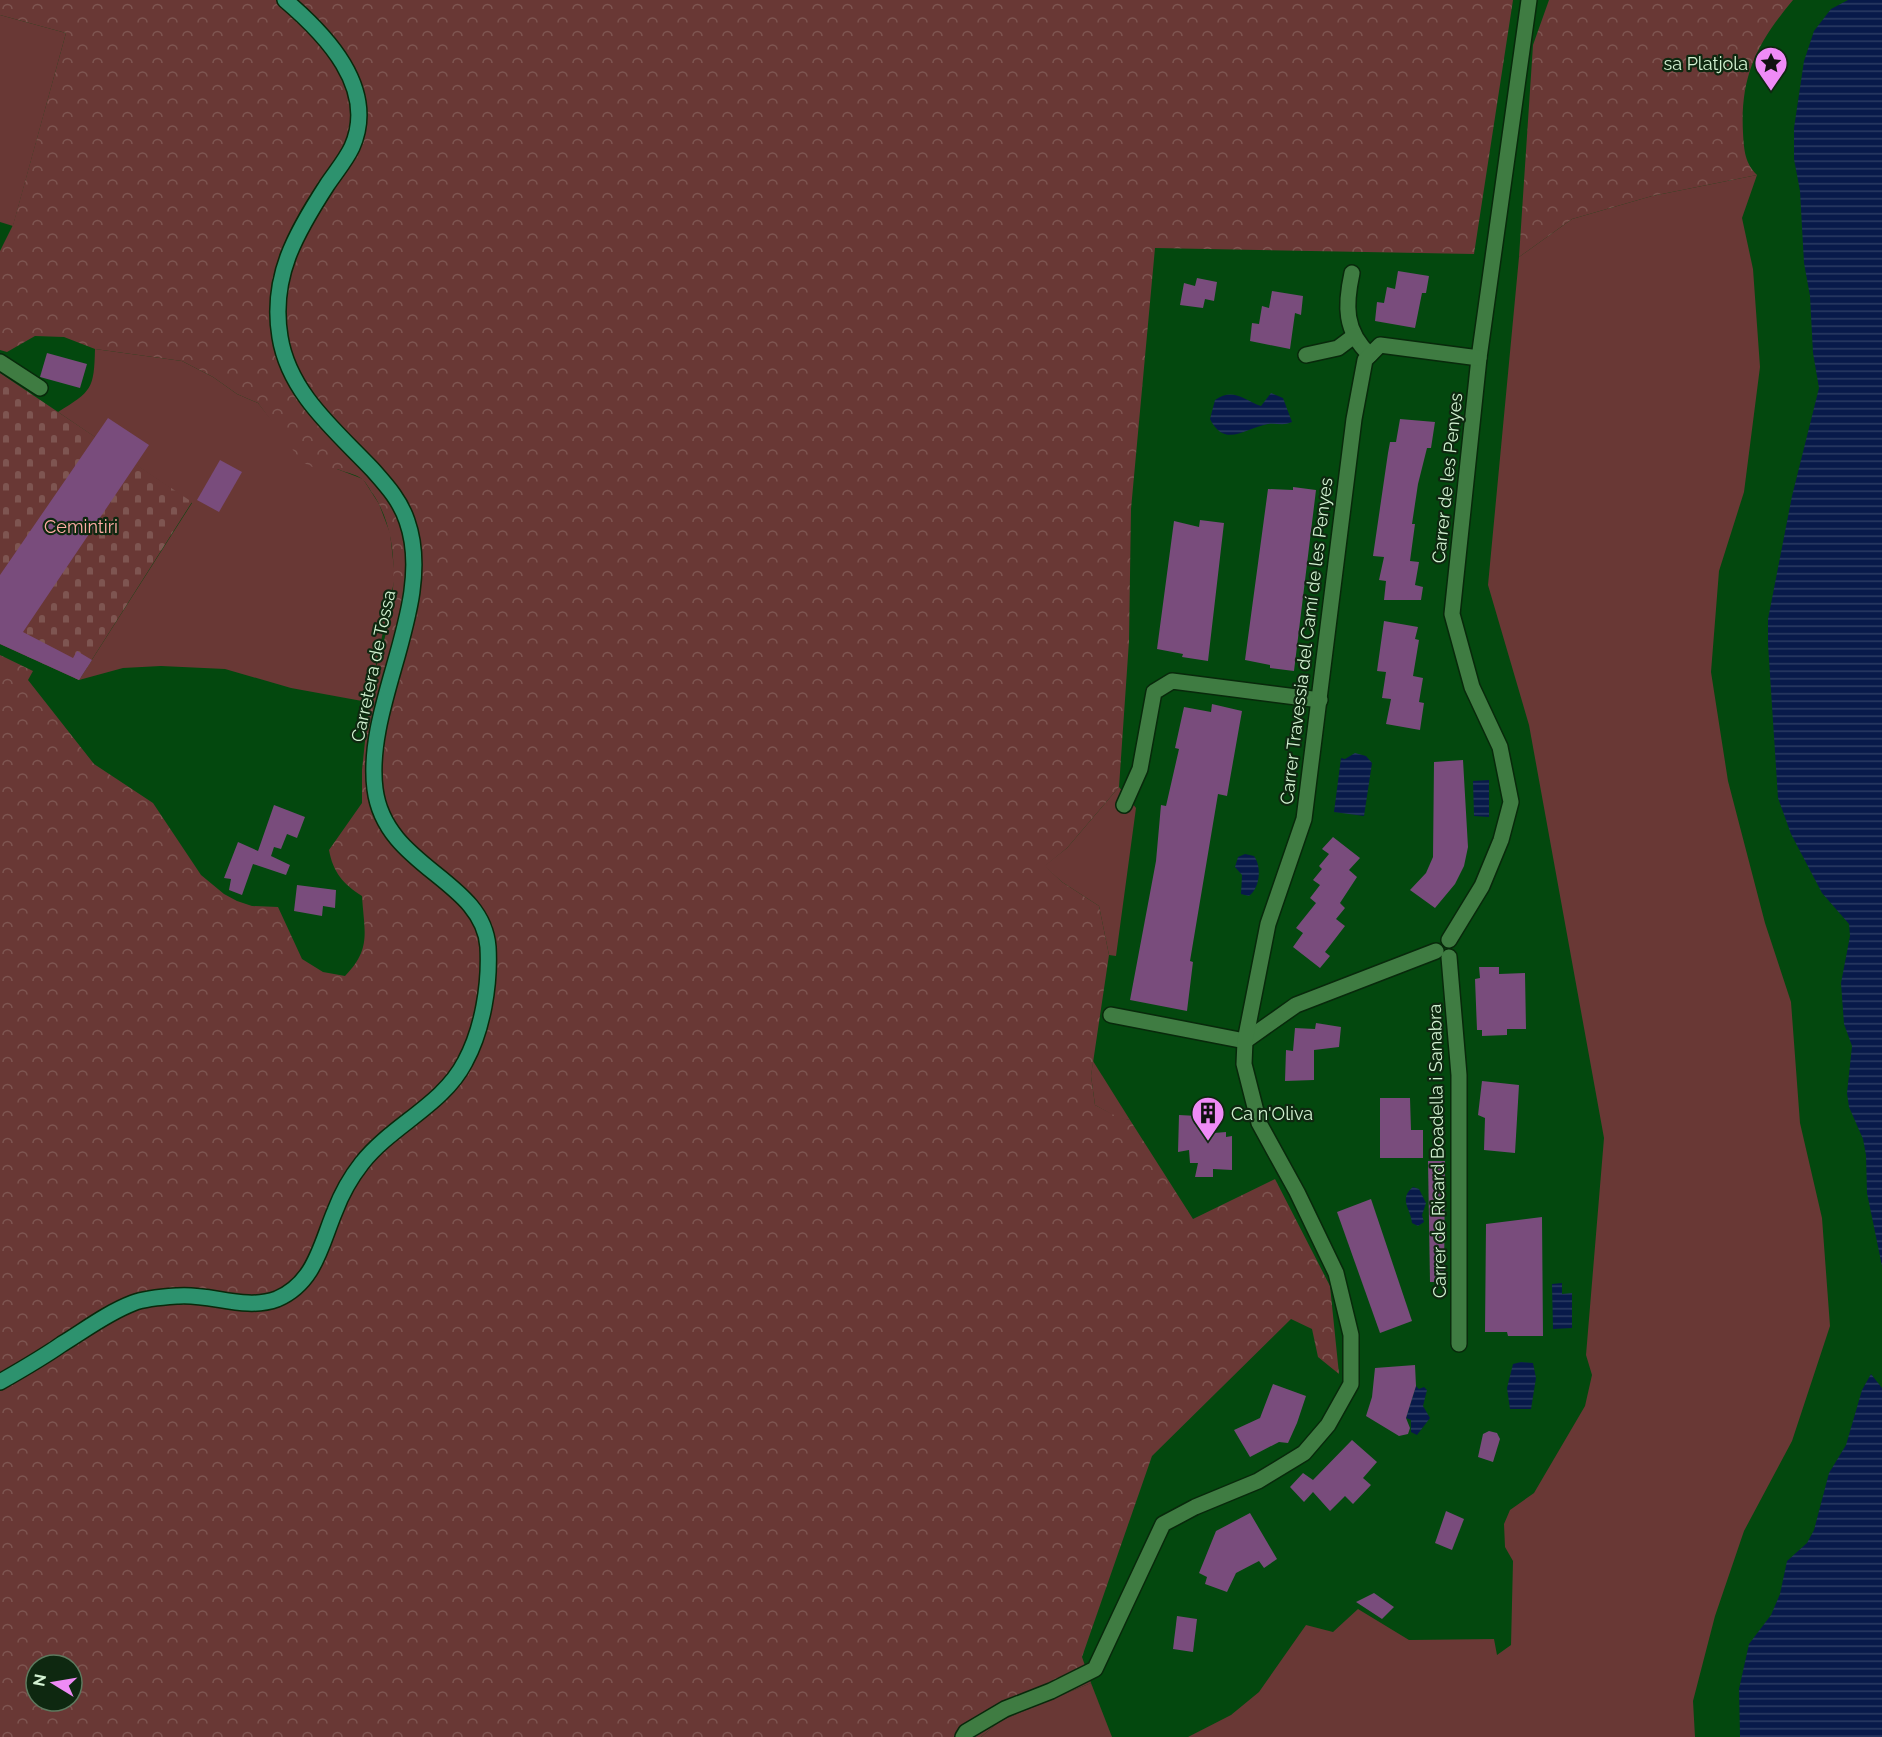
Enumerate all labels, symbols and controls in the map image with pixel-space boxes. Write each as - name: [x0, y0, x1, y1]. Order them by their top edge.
- place icon: sa Platjola: [1753, 45, 1789, 92]
- place label: sa Platjola: [1664, 53, 1748, 74]
- street label: Carrer de les Penyes: [1428, 391, 1466, 564]
- street label: Carrer Travessia del Camí de les Penyes: [1276, 476, 1337, 806]
- park label: Cemintiri: [44, 516, 118, 537]
- street label: Carretera de Tossa: [347, 588, 399, 744]
- street label: Carrer de Ricard Boadella i Sanabra: [1424, 1004, 1450, 1298]
- building icon: Ca n'Oliva: [1190, 1095, 1226, 1142]
- place label: Ca n'Oliva: [1231, 1103, 1313, 1124]
- north arrow: [24, 1653, 84, 1713]
- text: N: [29, 1672, 50, 1688]

